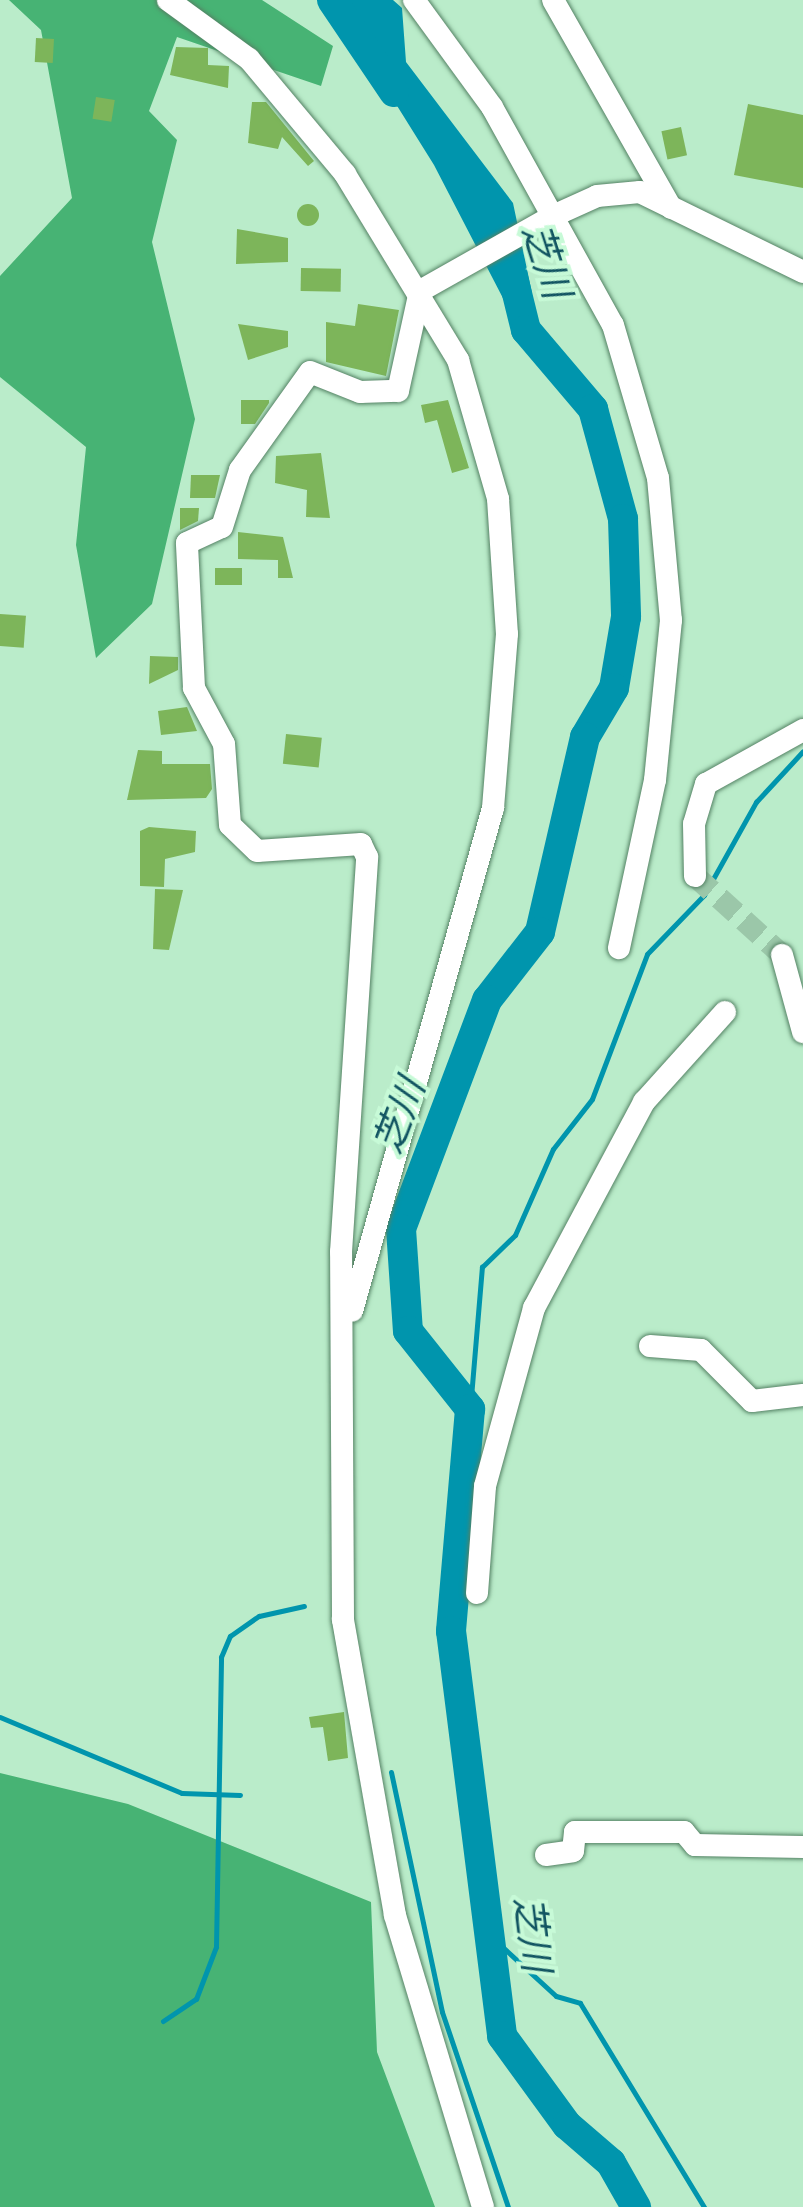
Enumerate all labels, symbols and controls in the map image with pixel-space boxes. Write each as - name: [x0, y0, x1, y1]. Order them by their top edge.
- water label: 芝川: [513, 218, 579, 304]
- water label: 芝川: [365, 1072, 435, 1160]
- water label: 芝川: [505, 1894, 559, 1974]

